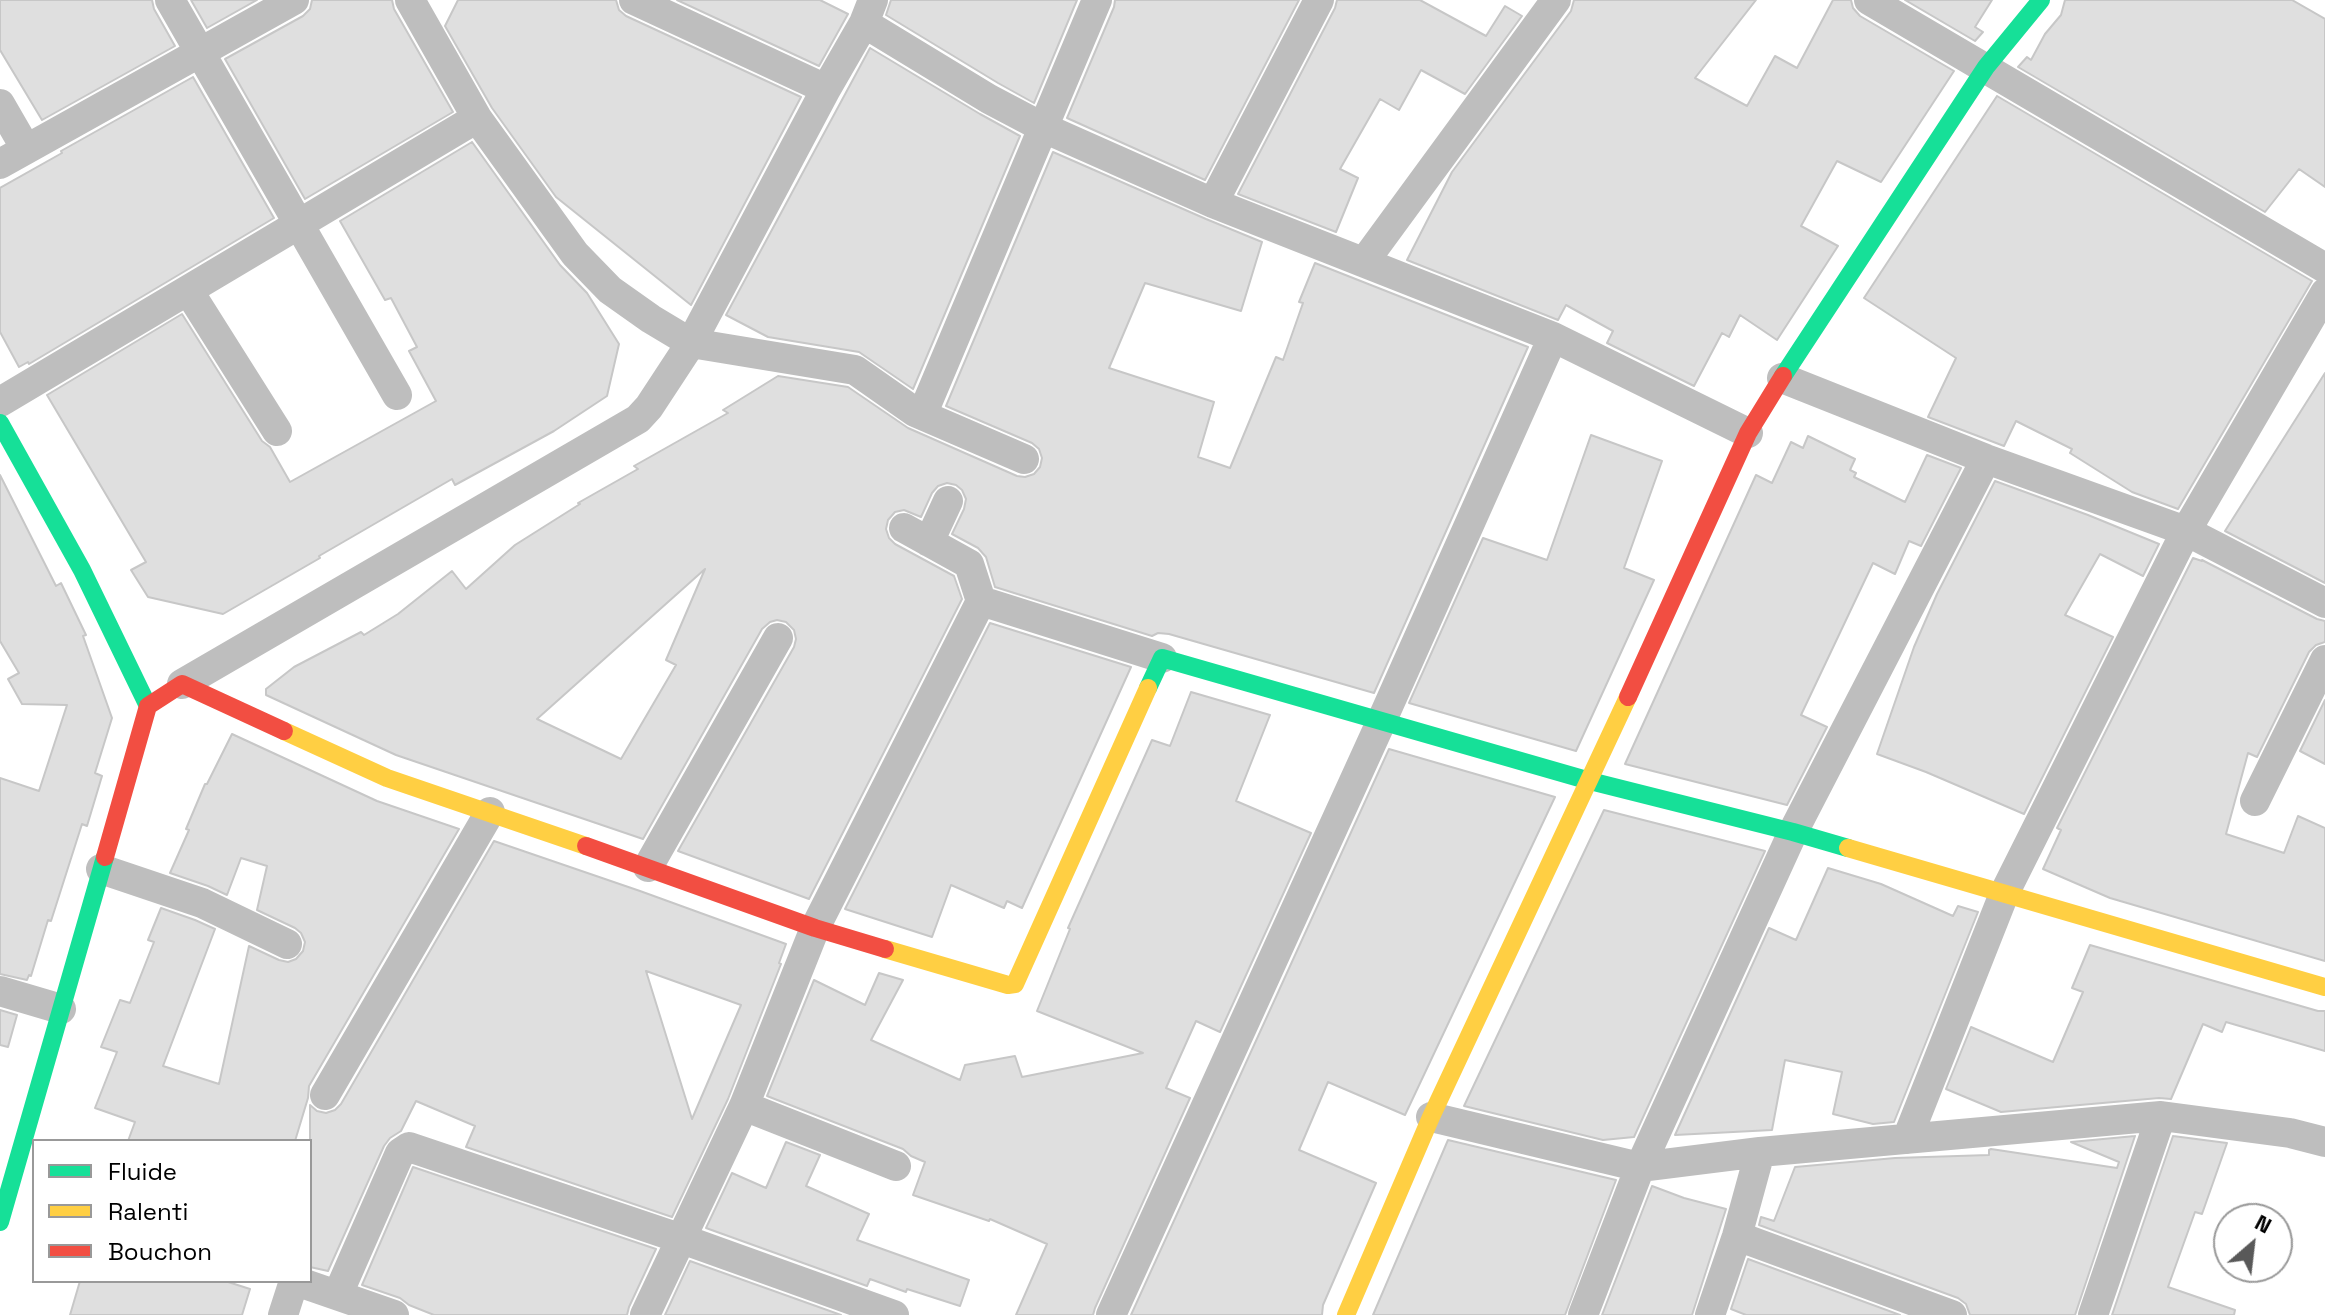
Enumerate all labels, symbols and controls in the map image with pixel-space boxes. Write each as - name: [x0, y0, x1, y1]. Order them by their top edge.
- legend: [32, 1139, 312, 1283]
- text: Fluide: [108, 1156, 177, 1187]
- text: Ralenti: [108, 1196, 188, 1227]
- north arrow: [2213, 1203, 2293, 1283]
- text: N: [2250, 1208, 2276, 1239]
- text: Bouchon: [108, 1236, 212, 1267]

